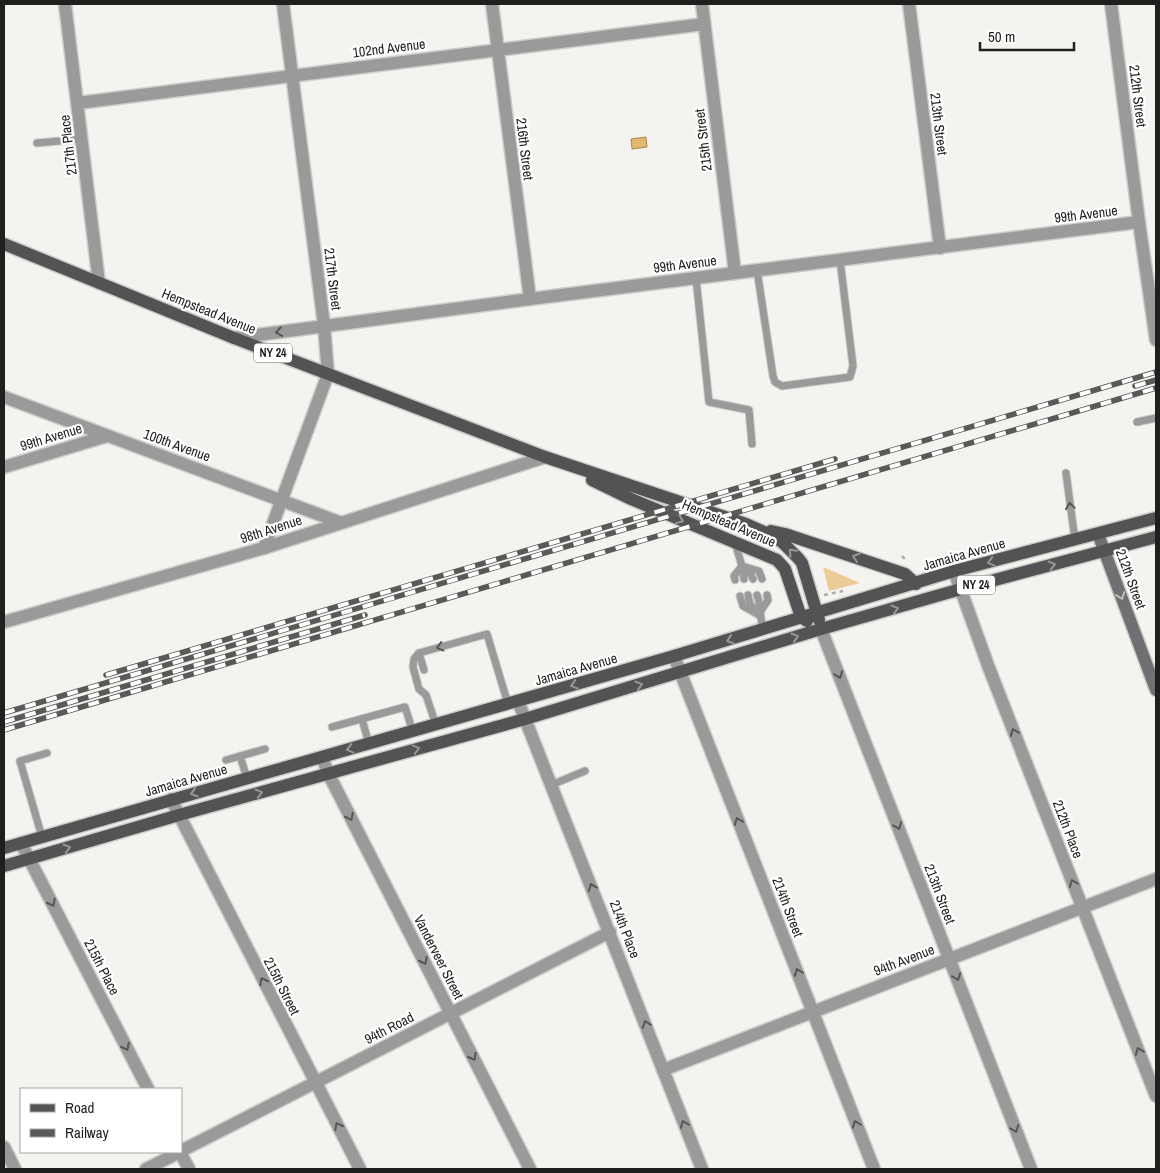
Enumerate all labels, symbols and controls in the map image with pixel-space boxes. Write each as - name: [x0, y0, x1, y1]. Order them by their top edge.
- scale bar: [980, 20, 1074, 52]
- text: 50 m: [988, 26, 1015, 47]
- street label: 102nd Avenue: [352, 35, 426, 61]
- street label: 212th Street: [1125, 64, 1151, 128]
- street label: 213th Street: [926, 92, 952, 156]
- street label: 215th Street: [690, 108, 716, 172]
- street label: 217th Place: [55, 114, 81, 176]
- street label: 216th Street: [512, 117, 538, 181]
- street label: 99th Avenue: [1053, 201, 1119, 227]
- street label: 217th Street: [320, 247, 346, 311]
- street label: 99th Avenue: [652, 251, 718, 277]
- street label: Hempstead Avenue: [159, 284, 259, 338]
- one-way arrow: [275, 326, 283, 336]
- road number: NY 24: [254, 343, 292, 362]
- street label: 99th Avenue: [18, 419, 84, 455]
- street label: 100th Avenue: [141, 425, 213, 465]
- street label: Hempstead Avenue: [679, 495, 779, 551]
- one-way arrow: [1066, 502, 1076, 511]
- street label: 98th Avenue: [238, 511, 304, 547]
- one-way arrow: [675, 513, 684, 524]
- street label: Jamaica Avenue: [921, 534, 1007, 574]
- street label: 212th Street: [1112, 547, 1150, 611]
- one-way arrow: [789, 548, 798, 557]
- one-way arrow: [852, 553, 861, 563]
- one-way arrow: [986, 556, 995, 567]
- one-way arrow: [1047, 560, 1056, 571]
- road number: NY 24: [957, 576, 995, 594]
- one-way arrow: [1115, 592, 1125, 600]
- one-way arrow: [891, 604, 899, 614]
- one-way arrow: [790, 633, 798, 643]
- one-way arrow: [726, 634, 735, 644]
- one-way arrow: [437, 642, 445, 652]
- street label: Jamaica Avenue: [533, 649, 619, 689]
- one-way arrow: [833, 670, 843, 678]
- one-way arrow: [569, 679, 578, 690]
- one-way arrow: [635, 680, 643, 690]
- one-way arrow: [1010, 728, 1020, 736]
- one-way arrow: [347, 744, 355, 754]
- one-way arrow: [411, 744, 420, 755]
- street label: Jamaica Avenue: [143, 760, 229, 800]
- one-way arrow: [190, 787, 198, 798]
- one-way arrow: [255, 788, 263, 798]
- street label: 212th Place: [1049, 797, 1087, 861]
- one-way arrow: [344, 811, 354, 820]
- one-way arrow: [734, 817, 745, 826]
- one-way arrow: [891, 821, 902, 830]
- one-way arrow: [63, 844, 71, 854]
- street label: 213th Street: [920, 862, 960, 926]
- street label: 214th Street: [768, 875, 808, 939]
- one-way arrow: [1069, 879, 1079, 888]
- one-way arrow: [588, 883, 598, 892]
- one-way arrow: [46, 897, 56, 906]
- street label: 214th Place: [606, 897, 644, 961]
- street label: Vanderveer Street: [410, 912, 468, 1002]
- street label: 215th Place: [80, 936, 124, 998]
- street label: 94th Avenue: [871, 940, 937, 980]
- street label: 215th Street: [260, 954, 304, 1018]
- one-way arrow: [418, 956, 428, 965]
- one-way arrow: [794, 968, 804, 977]
- one-way arrow: [951, 973, 961, 981]
- one-way arrow: [259, 978, 269, 987]
- street label: 94th Road: [361, 1008, 417, 1048]
- one-way arrow: [642, 1021, 652, 1029]
- one-way arrow: [120, 1042, 130, 1051]
- one-way arrow: [1134, 1047, 1144, 1055]
- one-way arrow: [467, 1051, 477, 1060]
- legend: [20, 1088, 182, 1153]
- text: Road: [65, 1097, 94, 1118]
- one-way arrow: [680, 1120, 691, 1129]
- one-way arrow: [852, 1120, 863, 1129]
- text: Railway: [65, 1122, 110, 1143]
- one-way arrow: [334, 1122, 344, 1131]
- one-way arrow: [1009, 1124, 1019, 1133]

